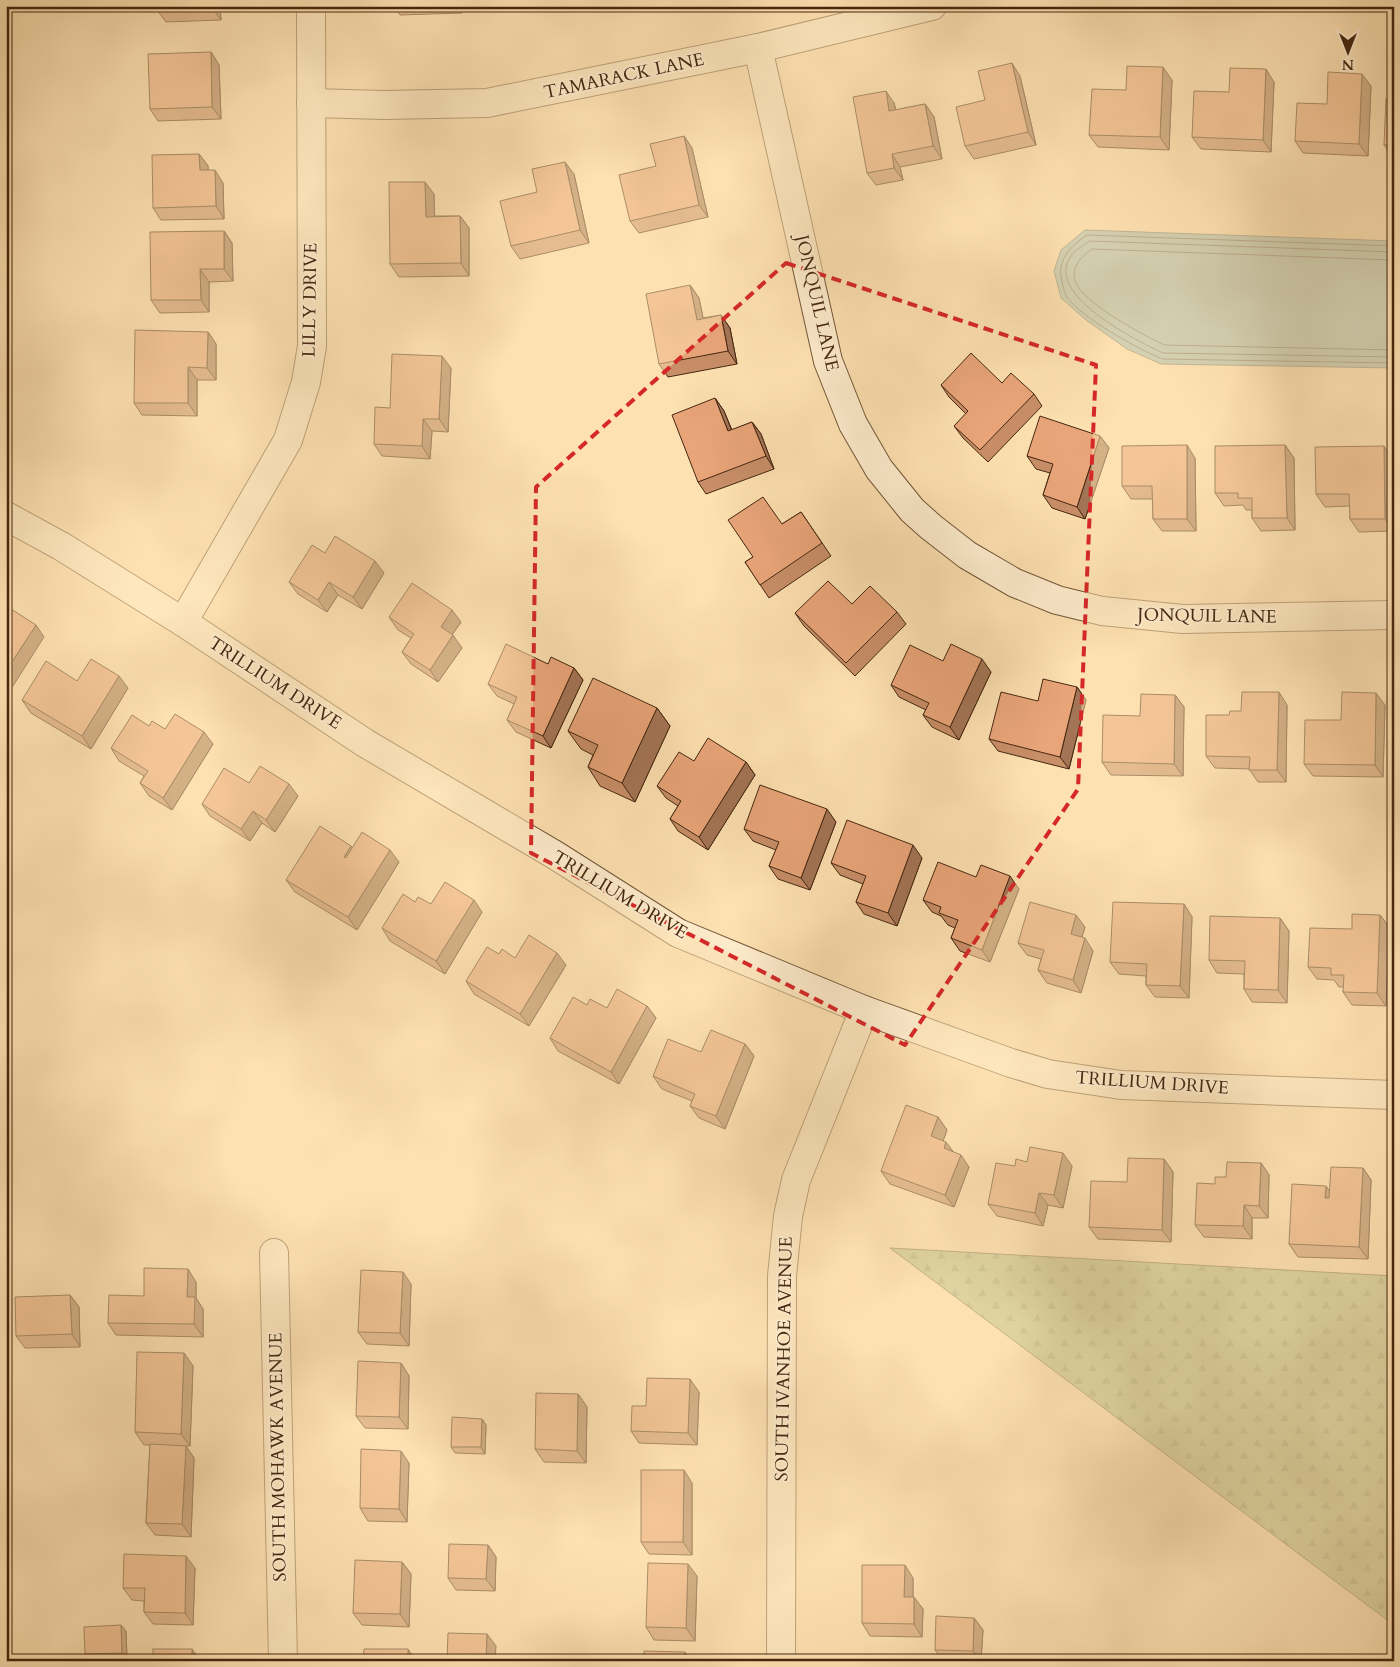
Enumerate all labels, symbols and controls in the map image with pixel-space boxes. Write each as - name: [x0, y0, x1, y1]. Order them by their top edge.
- north arrow: [1322, 28, 1372, 78]
- street label: TAMARACK LANE: [542, 47, 706, 105]
- text: N: [1342, 55, 1354, 74]
- street label: JONQUIL LANE: [788, 229, 845, 374]
- street label: LILLY DRIVE: [297, 242, 323, 358]
- street label: JONQUIL LANE: [1134, 602, 1277, 630]
- street label: TRILLIUM DRIVE: [204, 631, 346, 735]
- street label: TRILLIUM DRIVE: [548, 845, 692, 945]
- street label: TRILLIUM DRIVE: [1074, 1065, 1230, 1101]
- street label: SOUTH IVANHOE AVENUE: [769, 1236, 799, 1482]
- street label: SOUTH MOHAWK AVENUE: [263, 1332, 293, 1582]

